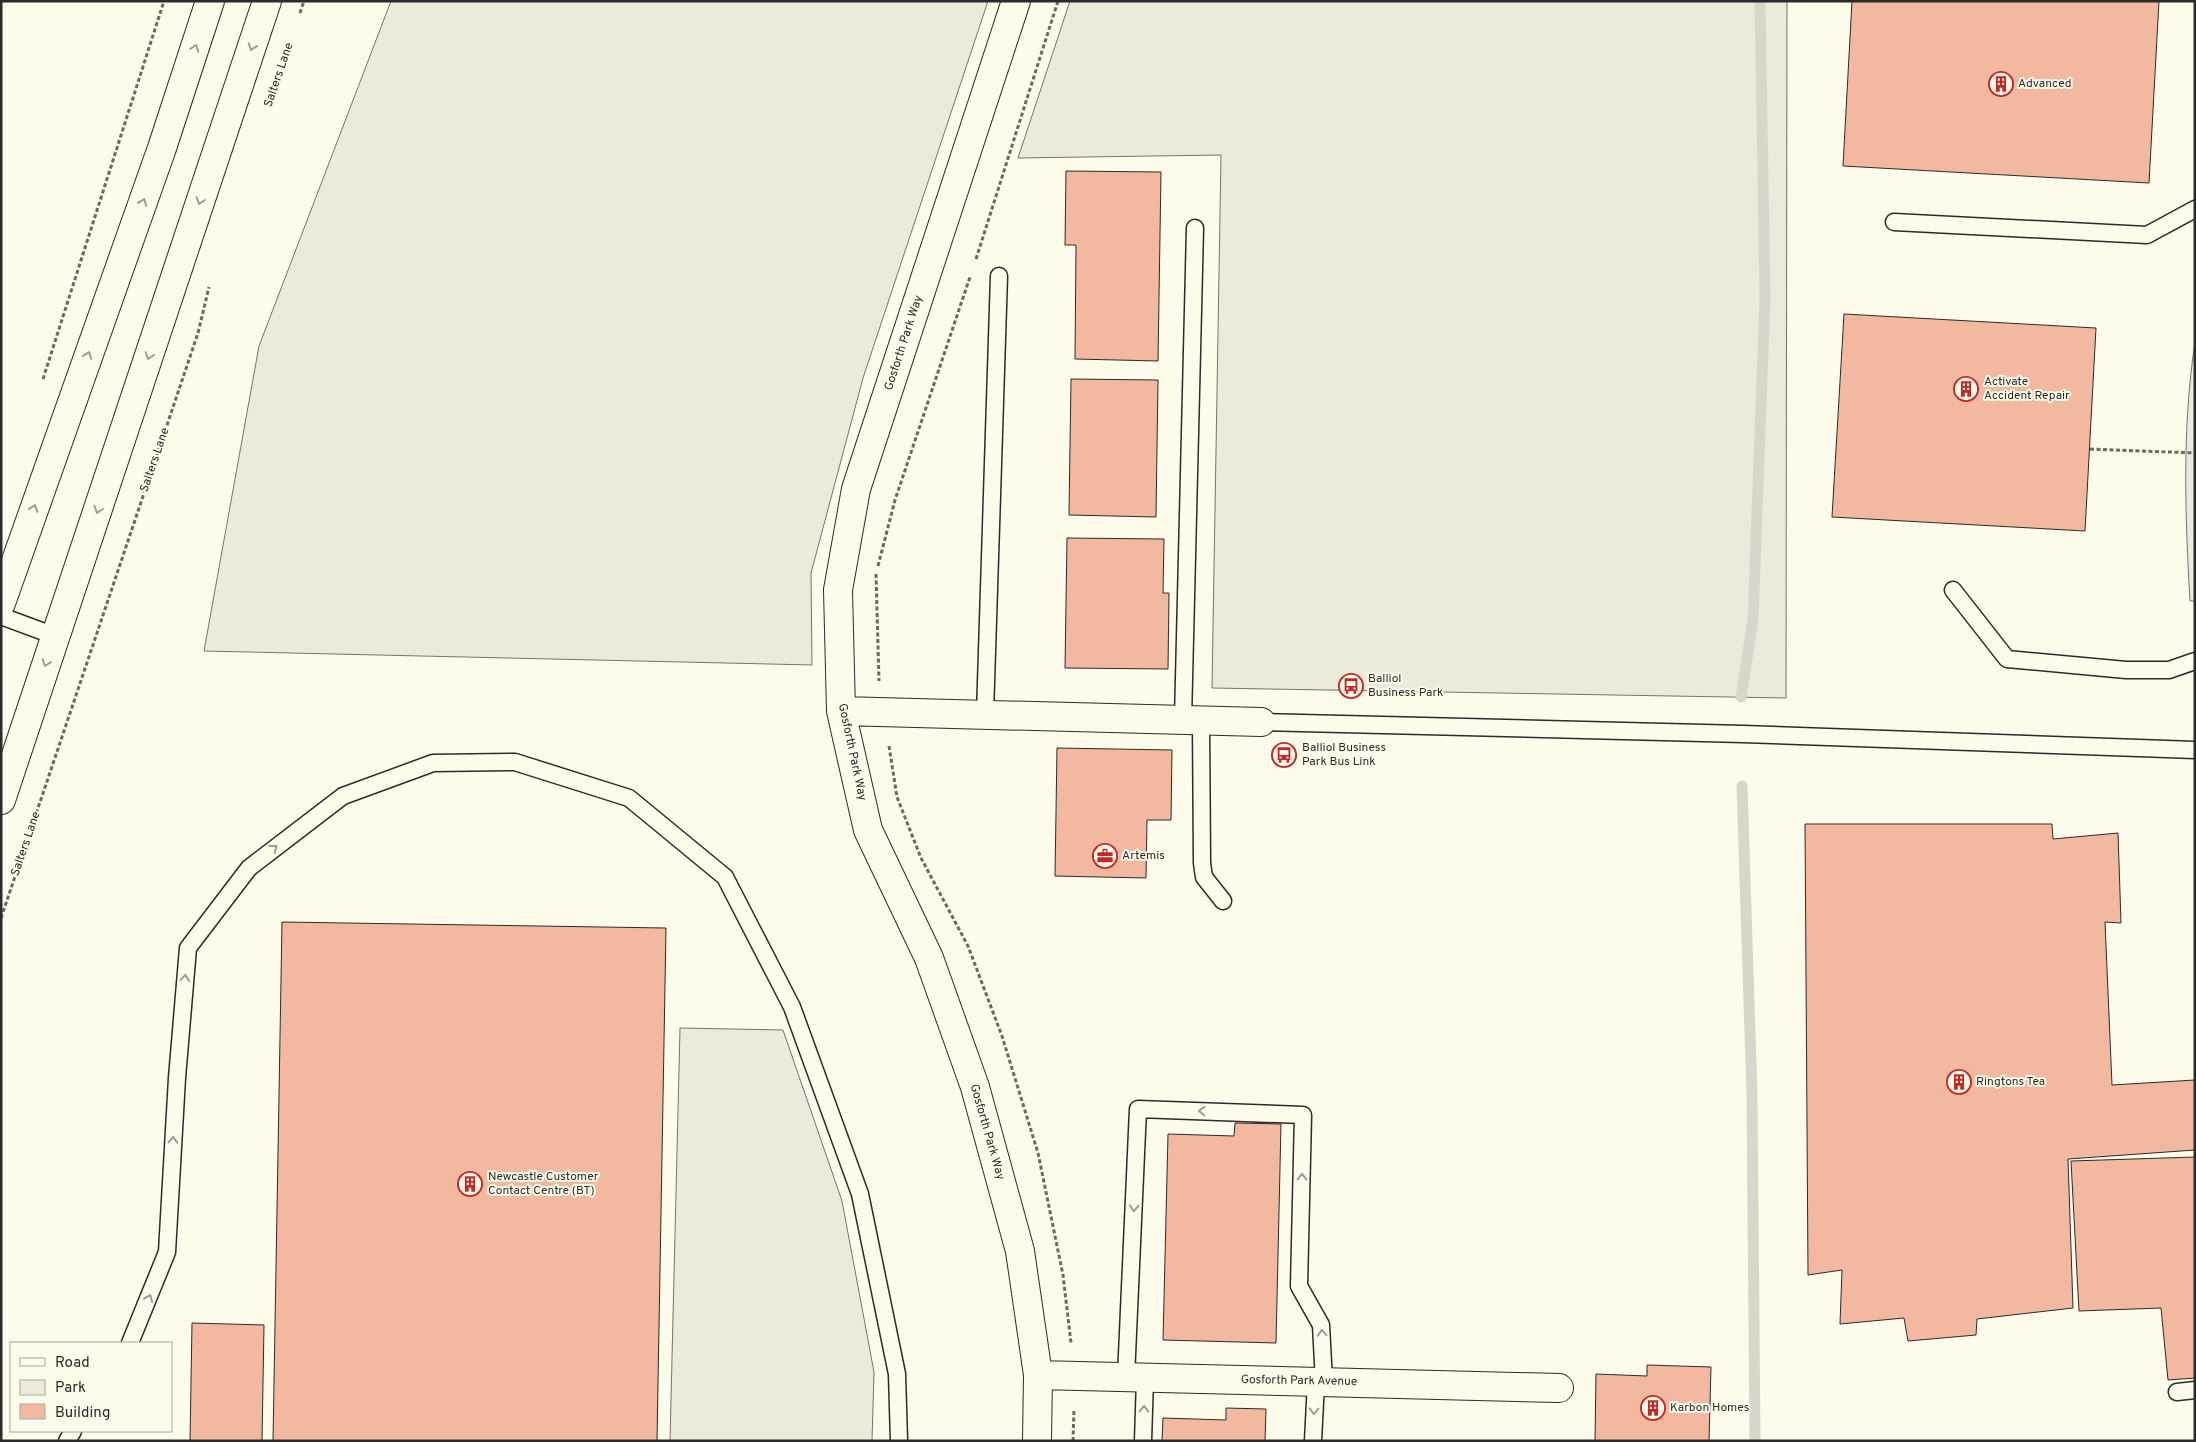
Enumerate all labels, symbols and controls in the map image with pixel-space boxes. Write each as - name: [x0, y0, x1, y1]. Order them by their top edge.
- street label: Salters Lane: [260, 41, 298, 109]
- one-way arrow: [247, 43, 257, 51]
- one-way arrow: [189, 45, 199, 53]
- building icon: Advanced: [1988, 71, 2014, 97]
- place label: Advanced: [2018, 76, 2072, 92]
- one-way arrow: [195, 197, 205, 205]
- one-way arrow: [137, 198, 147, 207]
- street label: Gosforth Park Way: [881, 293, 927, 393]
- one-way arrow: [82, 351, 92, 360]
- one-way arrow: [144, 351, 154, 359]
- place label: Activate Accident Repair: [1984, 374, 2070, 404]
- building icon: Activate Accident Repair: [1953, 376, 1979, 402]
- street label: Salters Lane: [136, 426, 174, 494]
- one-way arrow: [28, 505, 38, 513]
- one-way arrow: [93, 505, 103, 514]
- one-way arrow: [42, 658, 52, 667]
- place label: Balliol Business Park: [1368, 671, 1443, 701]
- bus stop icon: Balliol Business Park: [1338, 673, 1364, 699]
- street label: Gosforth Park Way: [834, 702, 870, 802]
- place label: Balliol Business Park Bus Link: [1302, 740, 1386, 770]
- bus stop icon: Balliol Business Park Bus Link: [1271, 742, 1297, 768]
- street label: Salters Lane: [7, 810, 45, 878]
- office icon: Artemis: [1092, 843, 1118, 869]
- one-way arrow: [268, 846, 277, 854]
- place label: Artemis: [1122, 848, 1165, 864]
- one-way arrow: [180, 973, 191, 981]
- building icon: Ringtons Tea: [1946, 1069, 1972, 1095]
- place label: Ringtons Tea: [1976, 1074, 2045, 1090]
- street label: Gosforth Park Way: [966, 1082, 1008, 1182]
- one-way arrow: [1198, 1106, 1206, 1117]
- one-way arrow: [168, 1135, 179, 1143]
- place label: Newcastle Customer Contact Centre (BT): [488, 1169, 599, 1199]
- building icon: Newcastle Customer Contact Centre (BT): [457, 1171, 483, 1197]
- one-way arrow: [1297, 1172, 1307, 1180]
- one-way arrow: [1128, 1204, 1139, 1212]
- one-way arrow: [143, 1295, 153, 1303]
- one-way arrow: [1316, 1329, 1327, 1337]
- legend: [10, 1342, 172, 1432]
- text: Road: [55, 1354, 90, 1373]
- street label: Gosforth Park Avenue: [1241, 1372, 1357, 1390]
- text: Park: [55, 1379, 86, 1398]
- building icon: Karbon Homes: [1640, 1395, 1666, 1421]
- place label: Karbon Homes: [1670, 1400, 1749, 1416]
- text: Building: [55, 1404, 110, 1423]
- one-way arrow: [1139, 1405, 1149, 1413]
- one-way arrow: [1309, 1408, 1320, 1416]

